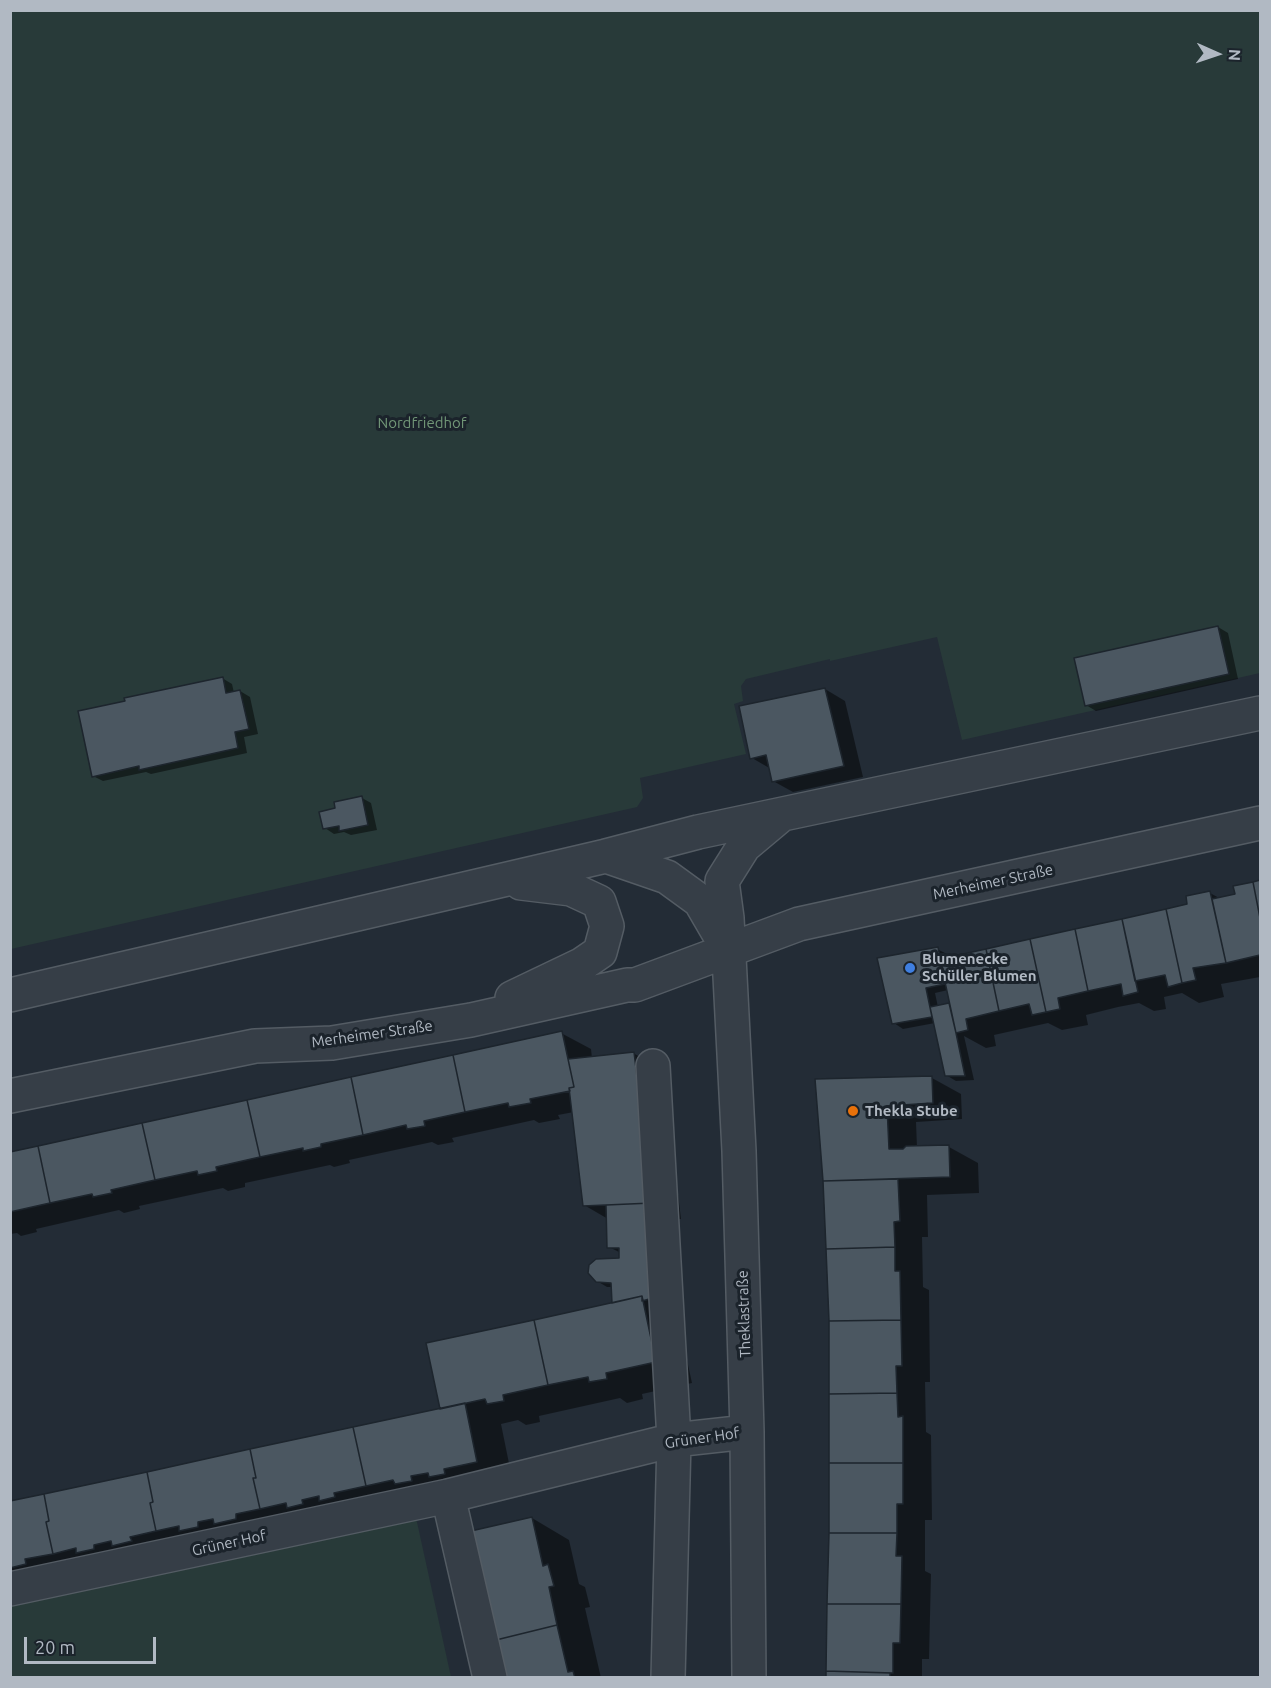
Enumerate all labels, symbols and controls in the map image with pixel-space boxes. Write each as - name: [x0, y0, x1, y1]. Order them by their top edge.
- north arrow: [1187, 24, 1247, 84]
- text: N: [1226, 49, 1244, 61]
- park label: Nordfriedhof: [377, 414, 467, 432]
- street label: Merheimer Straße: [931, 860, 1055, 904]
- place label: Blumenecke Schüller Blumen: [922, 950, 1036, 985]
- marker: Blumenecke Schüller Blumen: [903, 961, 917, 975]
- street label: Merheimer Straße: [310, 1017, 434, 1051]
- place label: Thekla Stube: [865, 1102, 958, 1120]
- marker: Thekla Stube: [846, 1104, 860, 1118]
- street label: Theklastraße: [733, 1270, 755, 1358]
- street label: Grüner Hof: [664, 1424, 740, 1452]
- street label: Grüner Hof: [190, 1526, 268, 1560]
- scale bar: [27, 1625, 159, 1663]
- text: 20 m: [35, 1637, 75, 1657]

